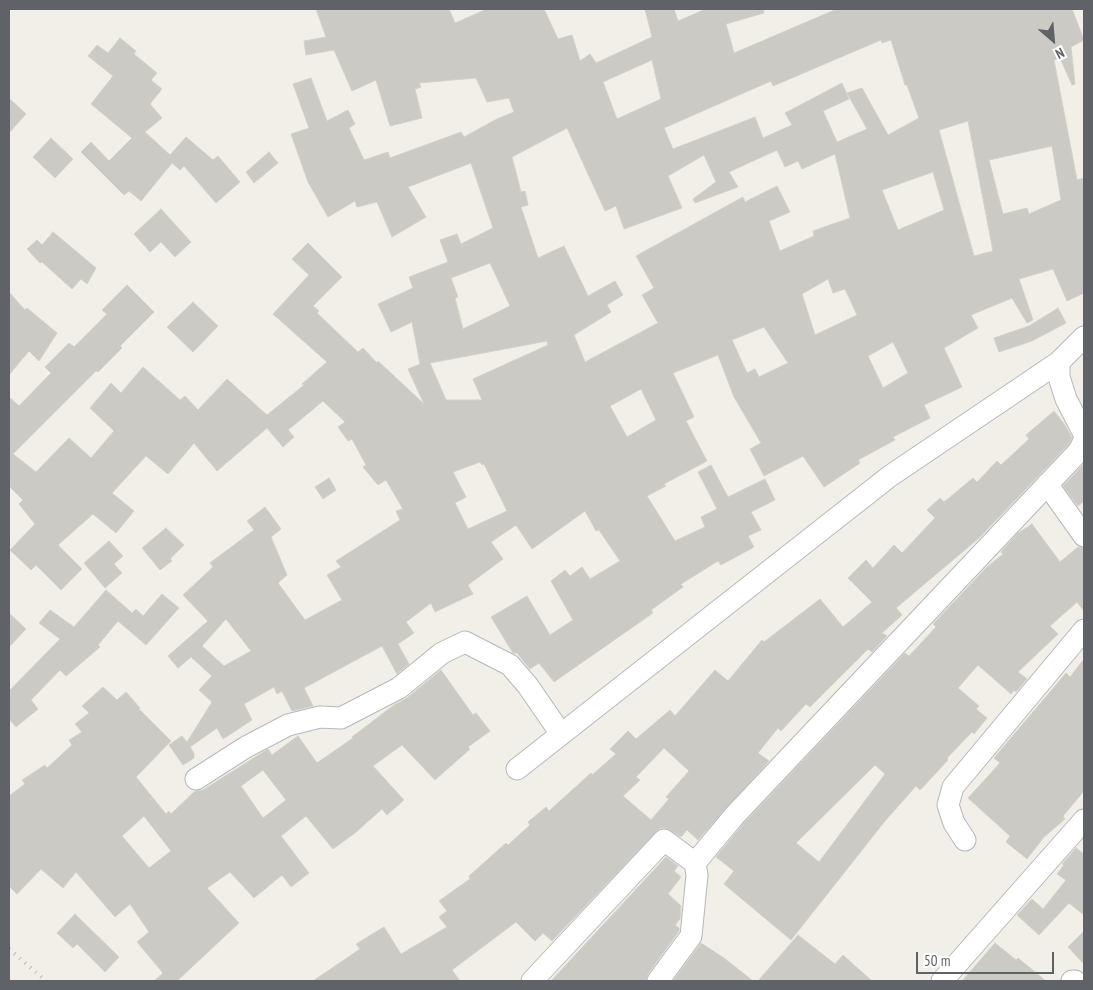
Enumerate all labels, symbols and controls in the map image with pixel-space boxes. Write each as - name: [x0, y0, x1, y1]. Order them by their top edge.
- north arrow: [1028, 15, 1078, 65]
- text: N: [1052, 44, 1067, 63]
- scale bar: [918, 942, 1056, 974]
- text: 50 m: [924, 951, 950, 970]

